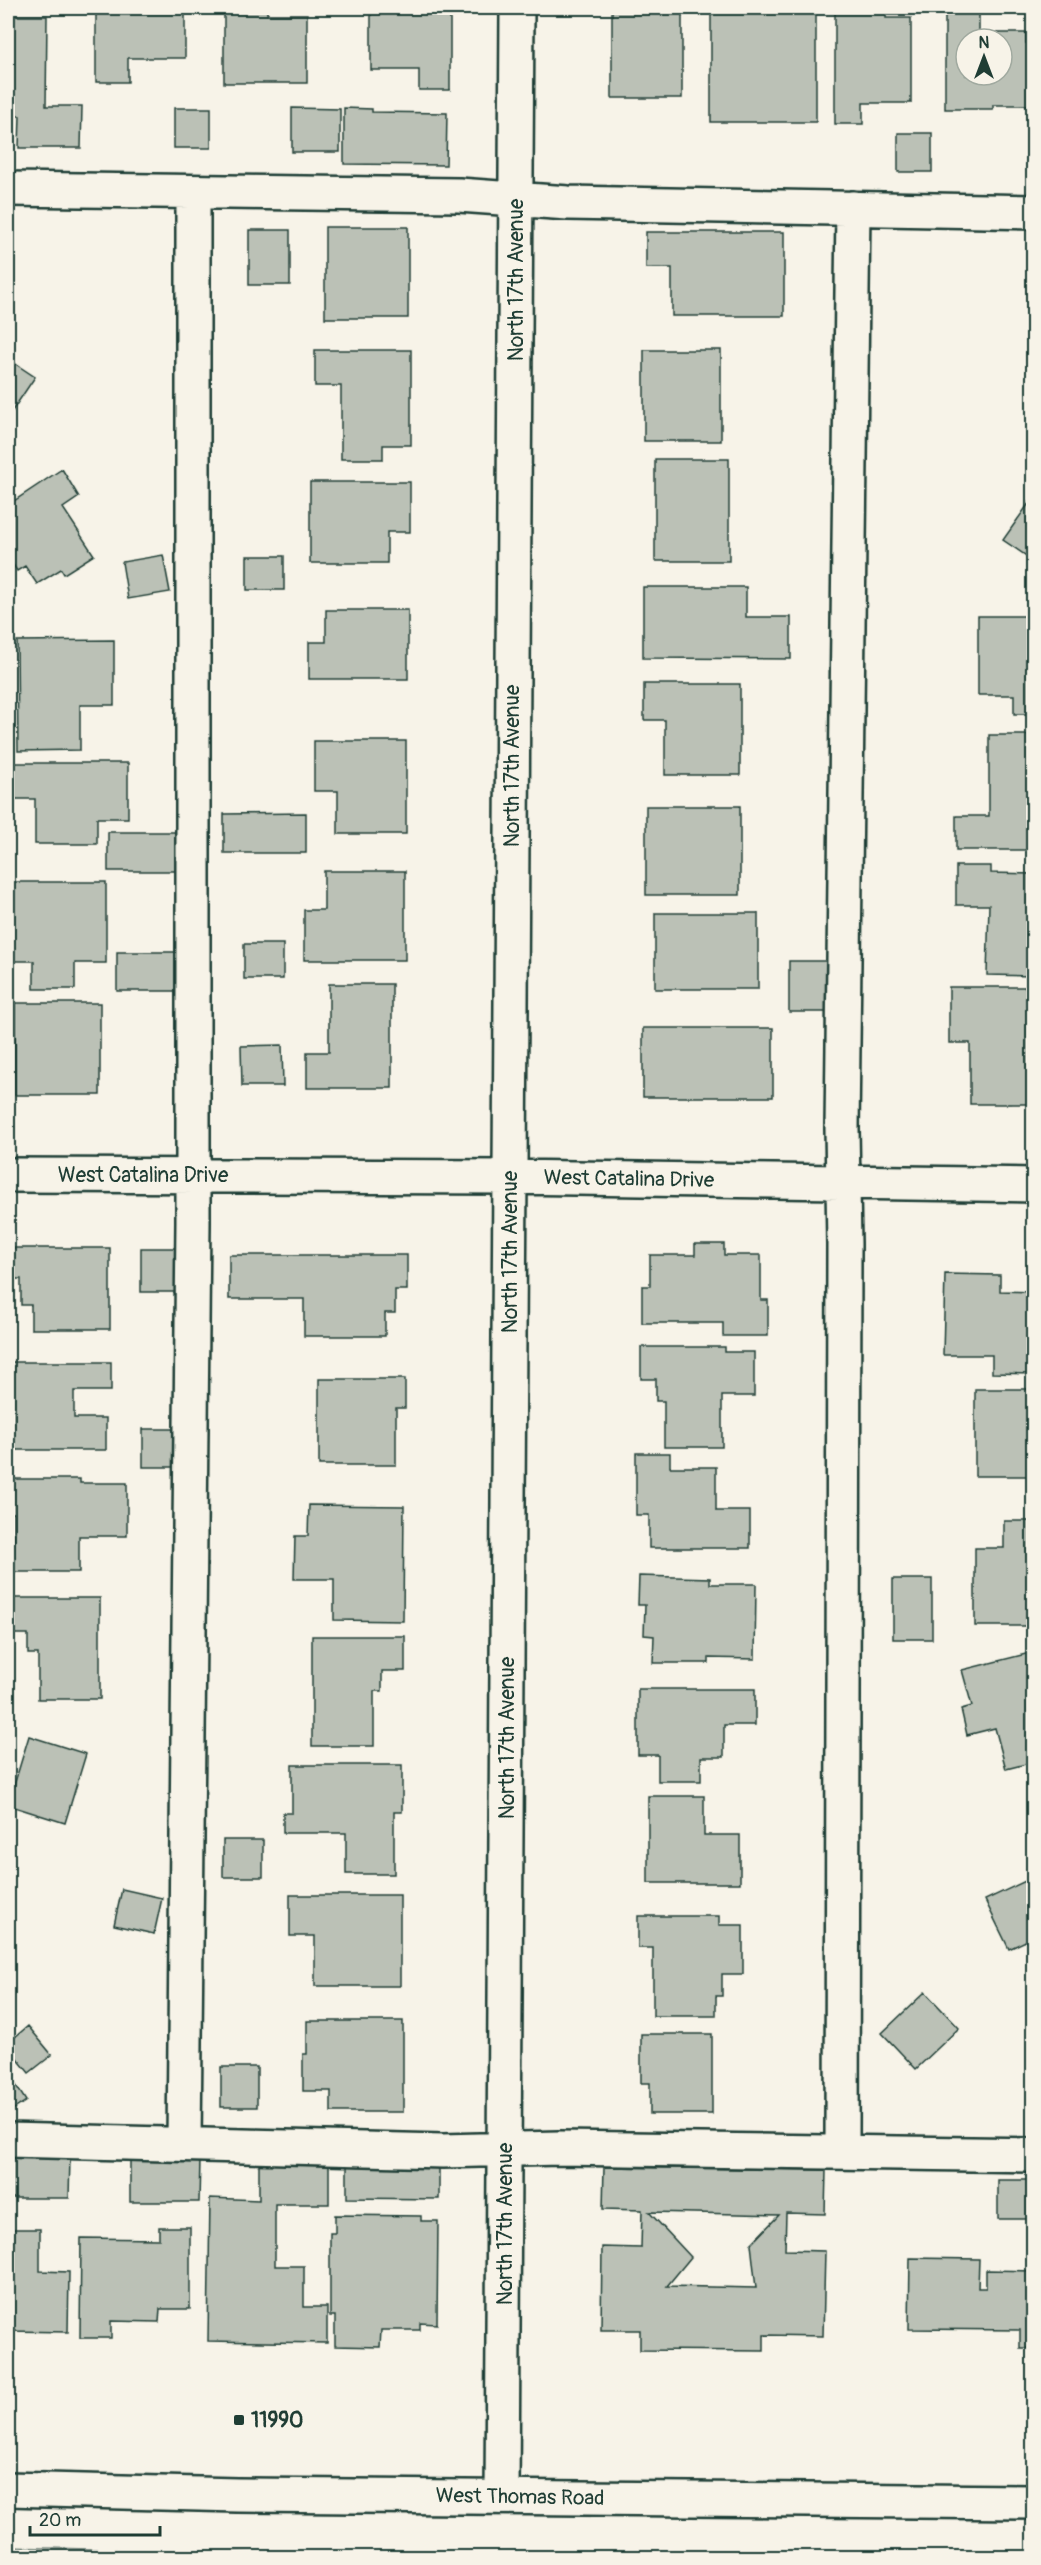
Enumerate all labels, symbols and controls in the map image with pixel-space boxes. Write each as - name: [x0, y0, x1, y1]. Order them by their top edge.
- north arrow: [954, 27, 1014, 87]
- text: N: [979, 33, 990, 53]
- street label: North 17th Avenue: [503, 198, 530, 361]
- street label: North 17th Avenue: [499, 684, 526, 847]
- street label: West Catalina Drive: [58, 1162, 229, 1189]
- street label: West Catalina Drive: [543, 1164, 715, 1194]
- street label: North 17th Avenue: [497, 1170, 524, 1333]
- street label: North 17th Avenue: [494, 1656, 521, 1819]
- street label: North 17th Avenue: [492, 2142, 519, 2305]
- place label: 11990: [251, 2407, 303, 2434]
- marker: 11990: [232, 2413, 246, 2427]
- street label: West Thomas Road: [435, 2482, 605, 2512]
- scale bar: [30, 2499, 160, 2537]
- text: 20 m: [39, 2509, 81, 2532]

